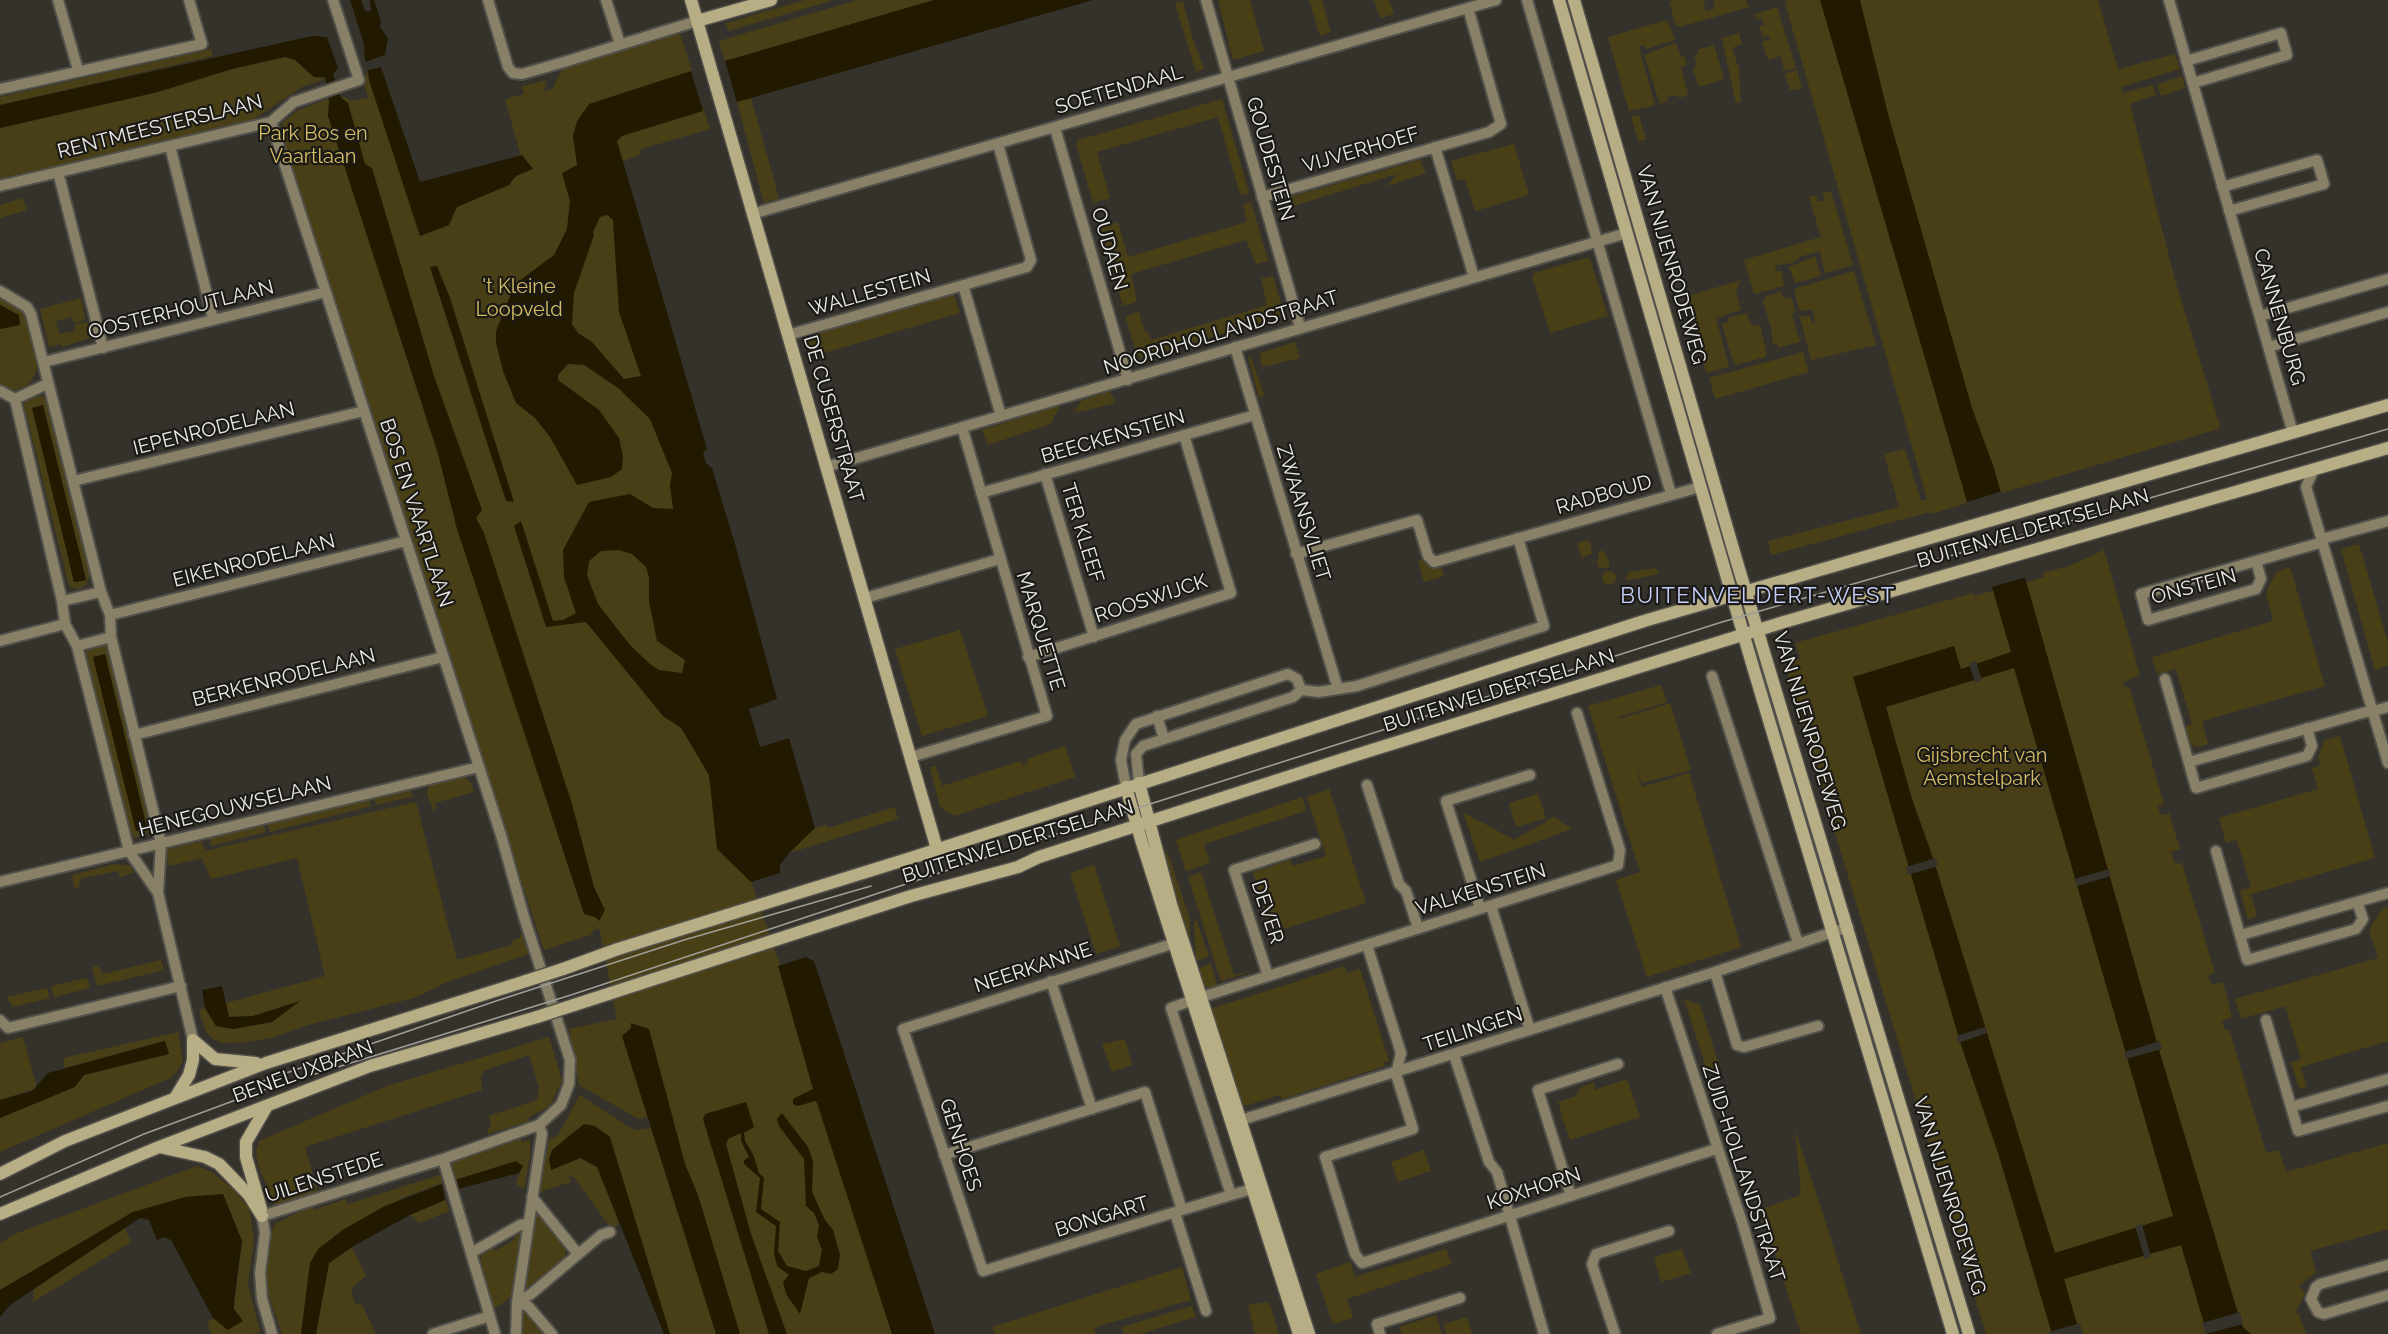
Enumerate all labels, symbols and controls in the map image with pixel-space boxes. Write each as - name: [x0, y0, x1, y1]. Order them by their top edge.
- street label: SOETENDAAL: [1052, 60, 1186, 120]
- street label: RENTMEESTERSLAAN: [55, 90, 265, 164]
- street label: GOUDESTEIN: [1241, 94, 1299, 224]
- park label: Park Bos en Vaartlaan: [258, 122, 368, 169]
- street label: VIJVERHOEF: [1300, 122, 1422, 178]
- street label: VAN NIJENRODEWEG: [1631, 163, 1711, 367]
- street label: OUDAEN: [1086, 205, 1132, 293]
- street label: CANNENBURG: [2248, 246, 2310, 388]
- street label: WALLESTEIN: [806, 264, 934, 322]
- street label: OOSTERHOUTLAAN: [86, 275, 276, 345]
- park label: 't Kleine Loopveld: [475, 275, 563, 322]
- street label: NOORDHOLLANDSTRAAT: [1101, 286, 1341, 380]
- street label: DE CUSERSTRAAT: [798, 333, 868, 505]
- street label: IEPENRODELAAN: [131, 397, 297, 461]
- street label: BEECKENSTEIN: [1038, 405, 1188, 469]
- street label: BOS EN VAARTLAAN: [374, 416, 458, 610]
- street label: ZWAANSVLIET: [1271, 442, 1335, 584]
- street label: RADBOUD: [1553, 470, 1655, 520]
- street label: TER KLEEF: [1055, 480, 1109, 586]
- street label: BUITENVELDERTSELAAN: [1914, 484, 2152, 574]
- street label: EIKENRODELAAN: [170, 529, 338, 593]
- street label: ONSTEIN: [2149, 564, 2239, 610]
- street label: MARQUETTE: [1011, 569, 1069, 693]
- street label: ROOSWIJCK: [1092, 570, 1210, 628]
- district label: BUITENVELDERT-WEST: [1620, 583, 1896, 609]
- street label: VAN NIJENRODEWEG: [1767, 629, 1851, 833]
- street label: BERKENRODELAAN: [190, 644, 378, 712]
- street label: BUITENVELDERTSELAAN: [1380, 644, 1618, 738]
- park label: Gijsbrecht van Aemstelpark: [1917, 744, 2047, 791]
- street label: HENEGOUWSELAAN: [136, 771, 334, 843]
- street label: BUITENVELDERTSELAAN: [899, 795, 1137, 889]
- street label: VALKENSTEIN: [1413, 859, 1549, 921]
- street label: DEVER: [1245, 877, 1289, 947]
- street label: NEERKANNE: [971, 938, 1095, 998]
- street label: TEILINGEN: [1420, 1003, 1526, 1057]
- street label: BENELUXBAAN: [230, 1036, 376, 1108]
- street label: ZUID-HOLLANDSTRAAT: [1697, 1061, 1789, 1285]
- street label: VAN NIJENRODEWEG: [1907, 1094, 1991, 1298]
- street label: GENHOES: [934, 1096, 986, 1194]
- street label: UILENSTEDE: [262, 1148, 386, 1208]
- street label: KOXHORN: [1484, 1163, 1584, 1215]
- street label: BONGART: [1052, 1191, 1152, 1243]

